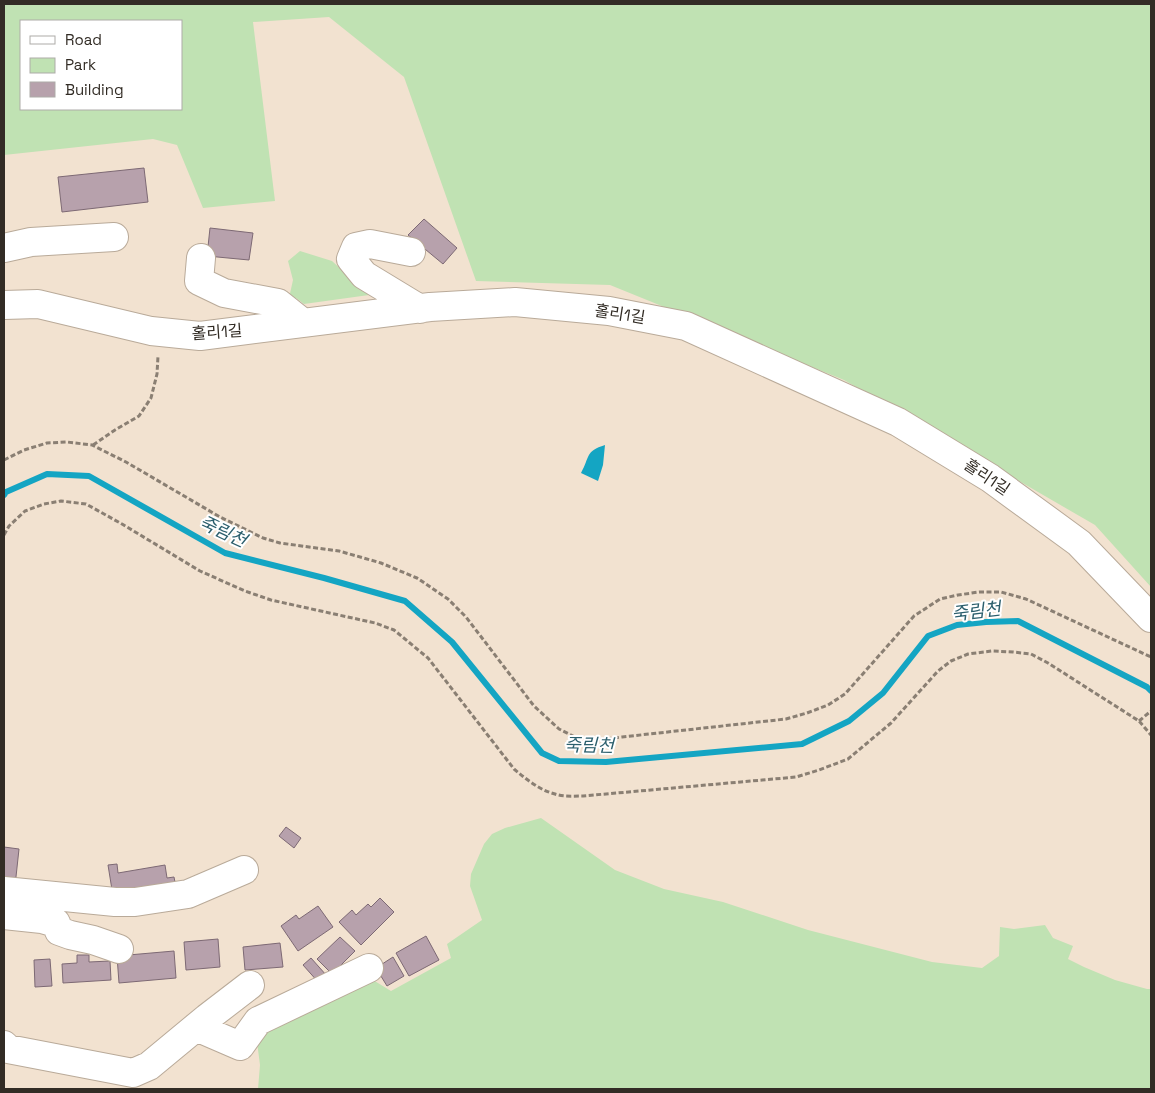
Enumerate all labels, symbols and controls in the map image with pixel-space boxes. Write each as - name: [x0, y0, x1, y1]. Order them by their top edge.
- legend: [20, 20, 182, 110]
- text: Road: [65, 30, 102, 49]
- text: Park: [65, 55, 96, 74]
- text: Building: [65, 80, 124, 99]
- street label: 홀리1길: [593, 300, 647, 328]
- street label: 홀리1길: [191, 320, 243, 344]
- street label: 홀리1길: [960, 454, 1014, 500]
- water label: 죽림천: [196, 510, 253, 553]
- water label: 죽림천: [950, 596, 1004, 625]
- water label: 죽림천: [564, 733, 616, 757]

